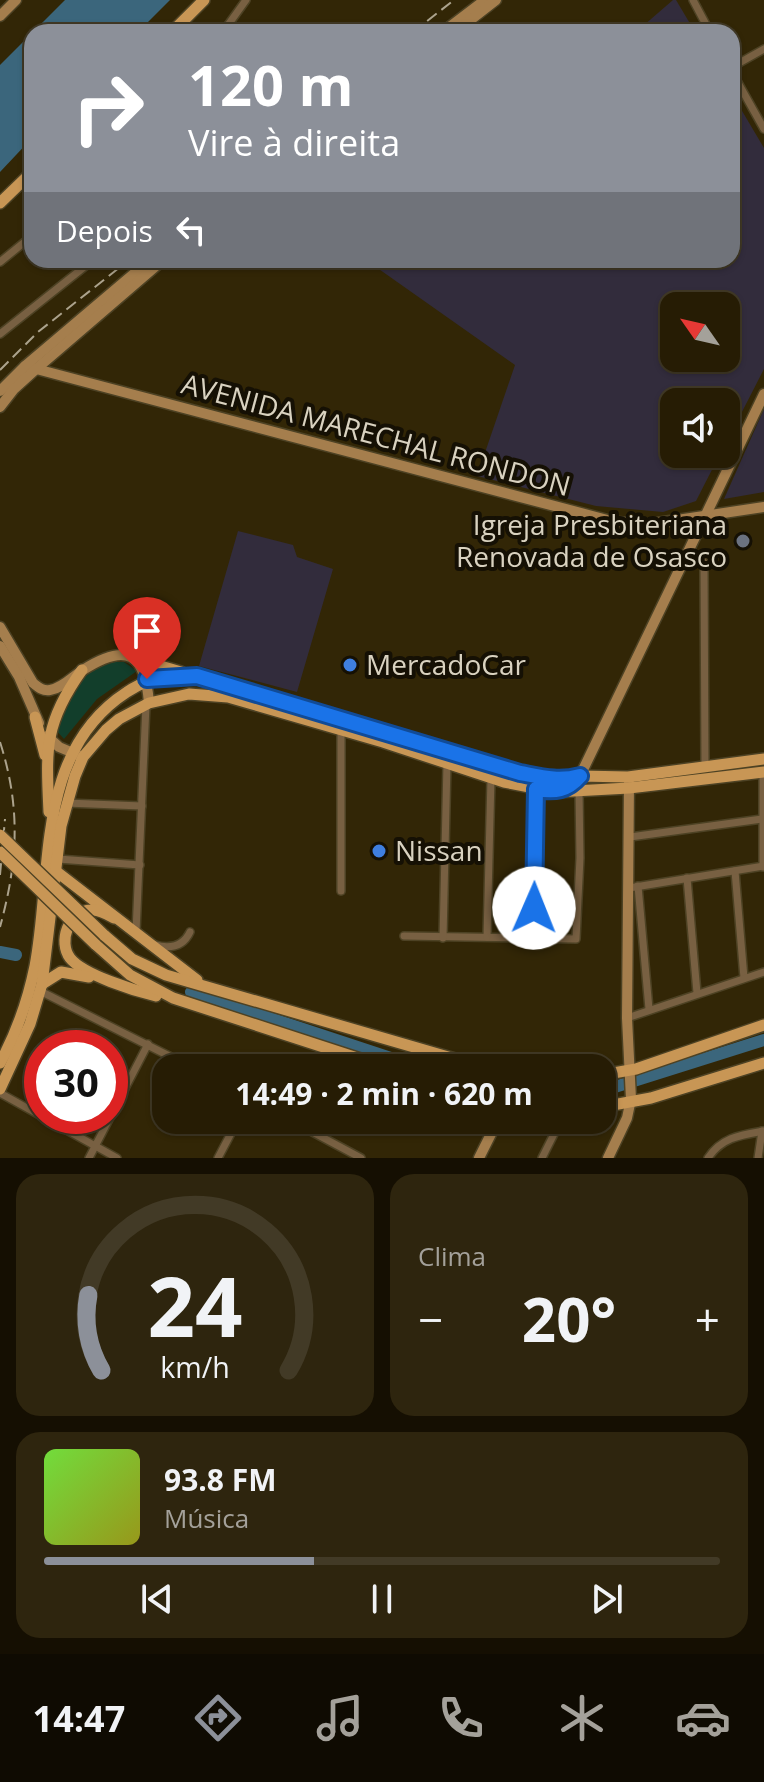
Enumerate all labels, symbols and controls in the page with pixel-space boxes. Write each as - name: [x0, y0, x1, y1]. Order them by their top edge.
- text: 120 m: [188, 46, 354, 122]
- icon: right: [56, 56, 160, 160]
- text: Vire à direita: [188, 118, 400, 167]
- icon: left: [169, 208, 213, 252]
- text: Depois: [56, 210, 153, 251]
- north arrow: [660, 292, 740, 372]
- map controls: [660, 292, 740, 468]
- street label: AVENIDA MARECHAL RONDON: [178, 364, 575, 504]
- button: sound: [660, 388, 740, 468]
- place label: Igreja Presbiteriana Renovada de Osasco: [456, 505, 727, 575]
- marker: Igreja Presbiteriana Renovada de Osasco: [734, 532, 752, 550]
- pin: [113, 597, 181, 679]
- icon: arrive: [125, 609, 169, 653]
- place label: MercadoCar: [366, 645, 526, 683]
- marker: MercadoCar: [341, 656, 359, 674]
- place label: Nissan: [395, 831, 483, 869]
- marker: Nissan: [370, 842, 388, 860]
- position arrow: [492, 866, 576, 950]
- speed limit sign: 30: [24, 1030, 128, 1134]
- text: 14:49 · 2 min · 620 m: [235, 1073, 533, 1114]
- text: Clima: [418, 1238, 486, 1274]
- text: 24: [147, 1248, 243, 1361]
- text: 20°: [522, 1278, 616, 1360]
- text: −: [418, 1289, 443, 1349]
- text: +: [695, 1289, 720, 1349]
- text: km/h: [160, 1347, 230, 1386]
- text: 93.8 FM: [164, 1459, 277, 1500]
- text: Música: [164, 1500, 249, 1536]
- icon: previous: [135, 1577, 179, 1621]
- icon: pause: [360, 1577, 404, 1621]
- icon: next: [585, 1577, 629, 1621]
- icon: directions: [190, 1690, 246, 1746]
- icon: music: [312, 1690, 368, 1746]
- icon: phone: [433, 1690, 489, 1746]
- icon: climate: [554, 1690, 610, 1746]
- icon: car: [675, 1690, 731, 1746]
- text: 14:47: [33, 1694, 125, 1743]

